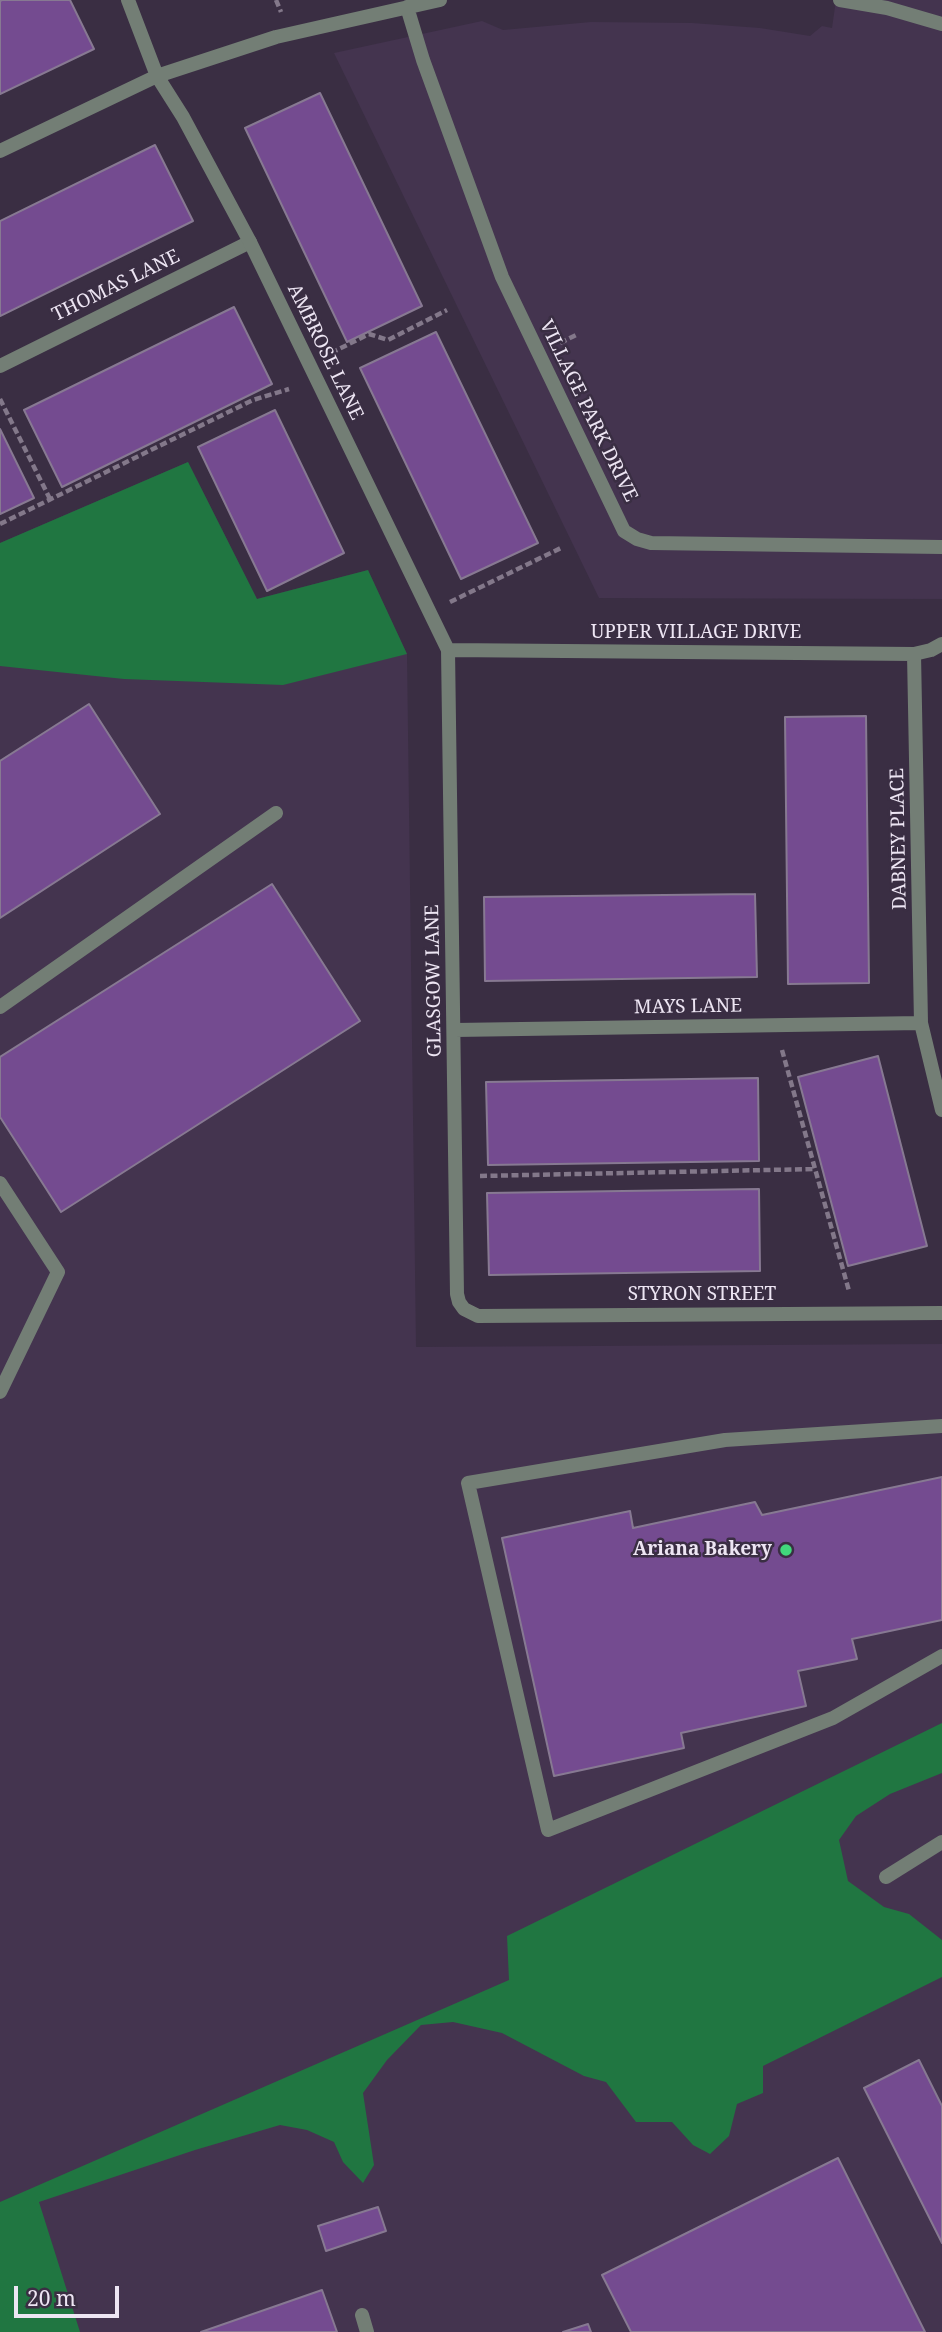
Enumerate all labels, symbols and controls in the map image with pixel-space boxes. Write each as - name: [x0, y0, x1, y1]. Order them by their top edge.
- street label: THOMAS LANE: [49, 245, 183, 327]
- street label: AMBROSE LANE: [282, 280, 368, 424]
- street label: VILLAGE PARK DRIVE: [534, 316, 642, 506]
- street label: UPPER VILLAGE DRIVE: [591, 622, 801, 644]
- street label: DABNEY PLACE: [886, 768, 912, 910]
- street label: GLASGOW LANE: [421, 904, 447, 1058]
- street label: MAYS LANE: [634, 995, 742, 1019]
- street label: STYRON STREET: [628, 1284, 776, 1306]
- place label: Ariana Bakery: [633, 1539, 772, 1561]
- marker: Ariana Bakery: [778, 1542, 794, 1558]
- scale bar: [18, 2272, 122, 2316]
- text: 20 m: [27, 2284, 76, 2312]

